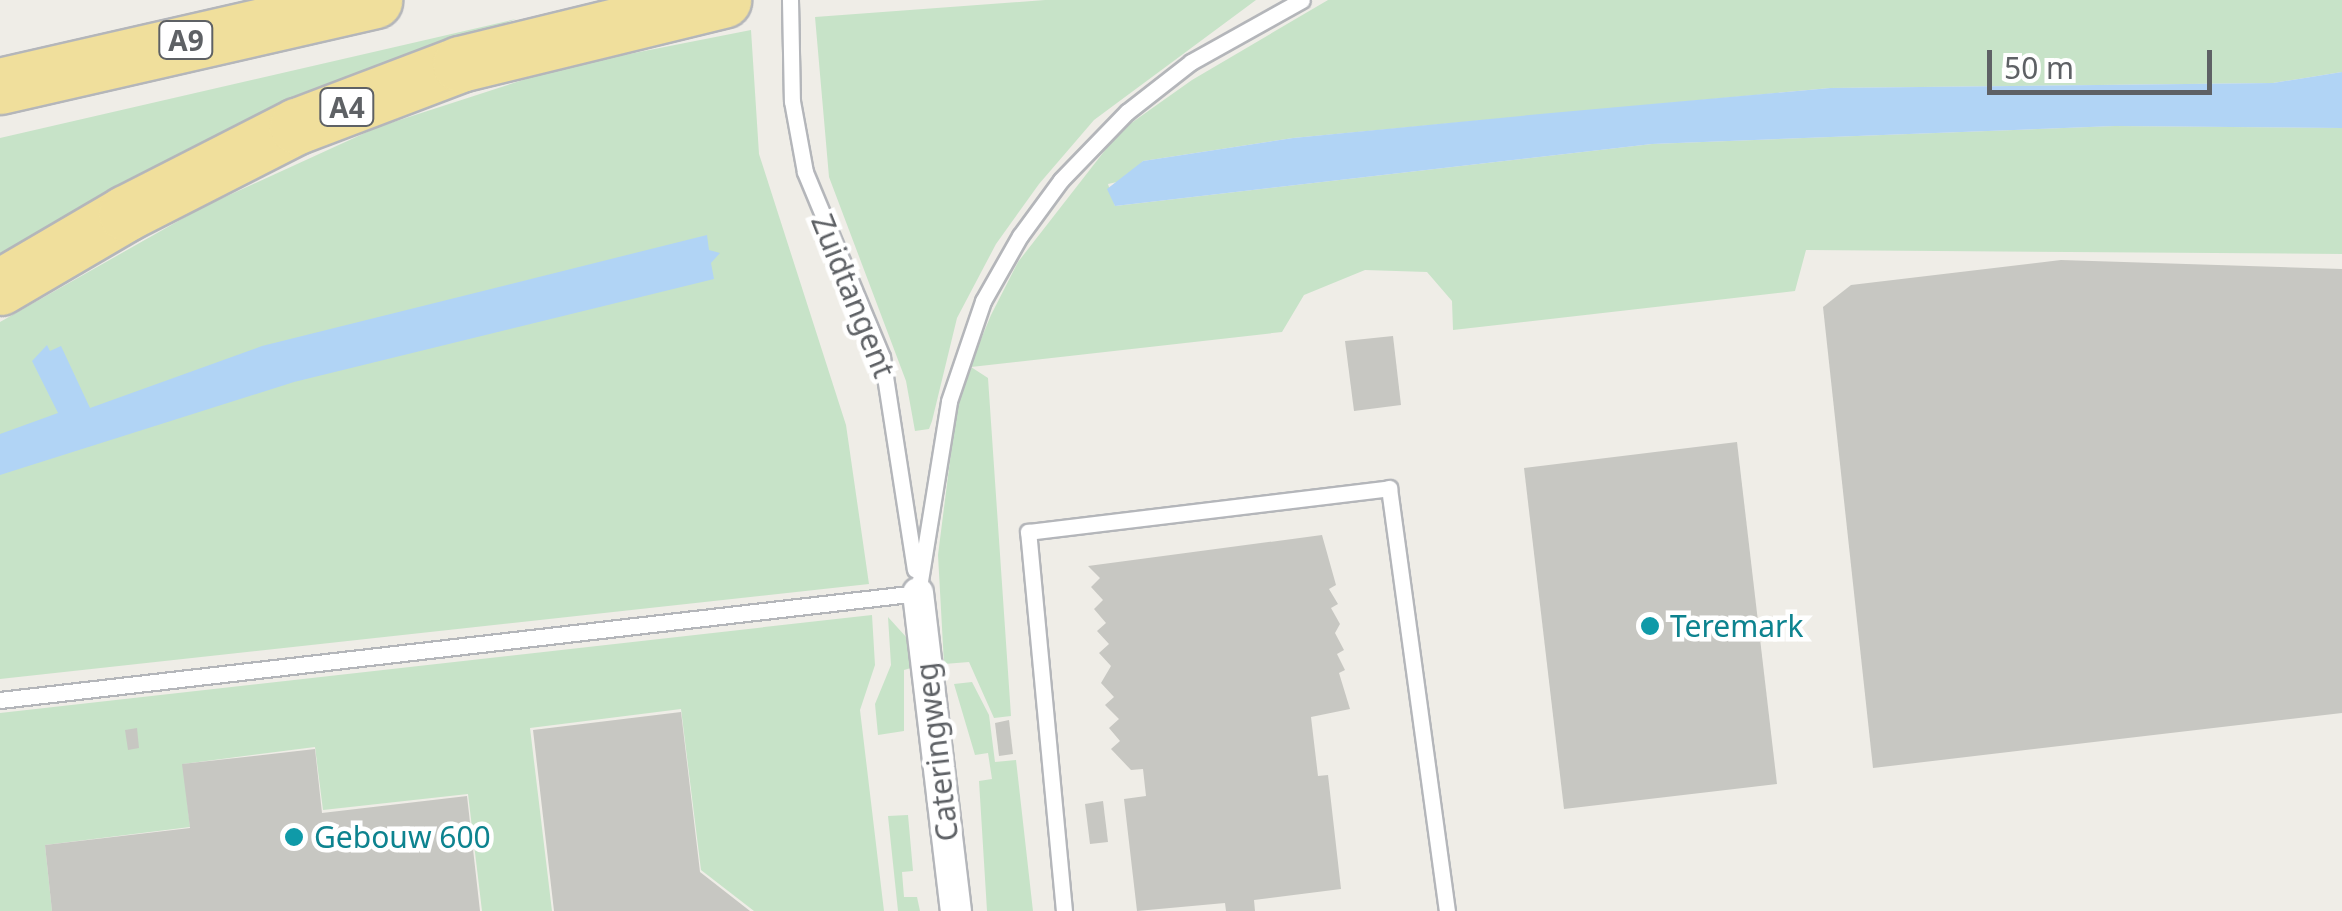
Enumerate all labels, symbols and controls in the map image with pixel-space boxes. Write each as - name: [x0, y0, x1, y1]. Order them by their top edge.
- road number: A9: [156, 17, 216, 63]
- scale bar: [1992, 30, 2217, 92]
- text: 50 m: [2004, 47, 2074, 88]
- road number: A4: [317, 84, 377, 130]
- street label: Zuidtangent: [804, 209, 902, 383]
- place label: Teremark: [1670, 608, 1803, 644]
- marker: Teremark: [1639, 615, 1661, 637]
- street label: Cateringweg: [908, 661, 966, 843]
- place label: Gebouw 600: [314, 819, 491, 855]
- marker: Gebouw 600: [283, 826, 305, 848]

